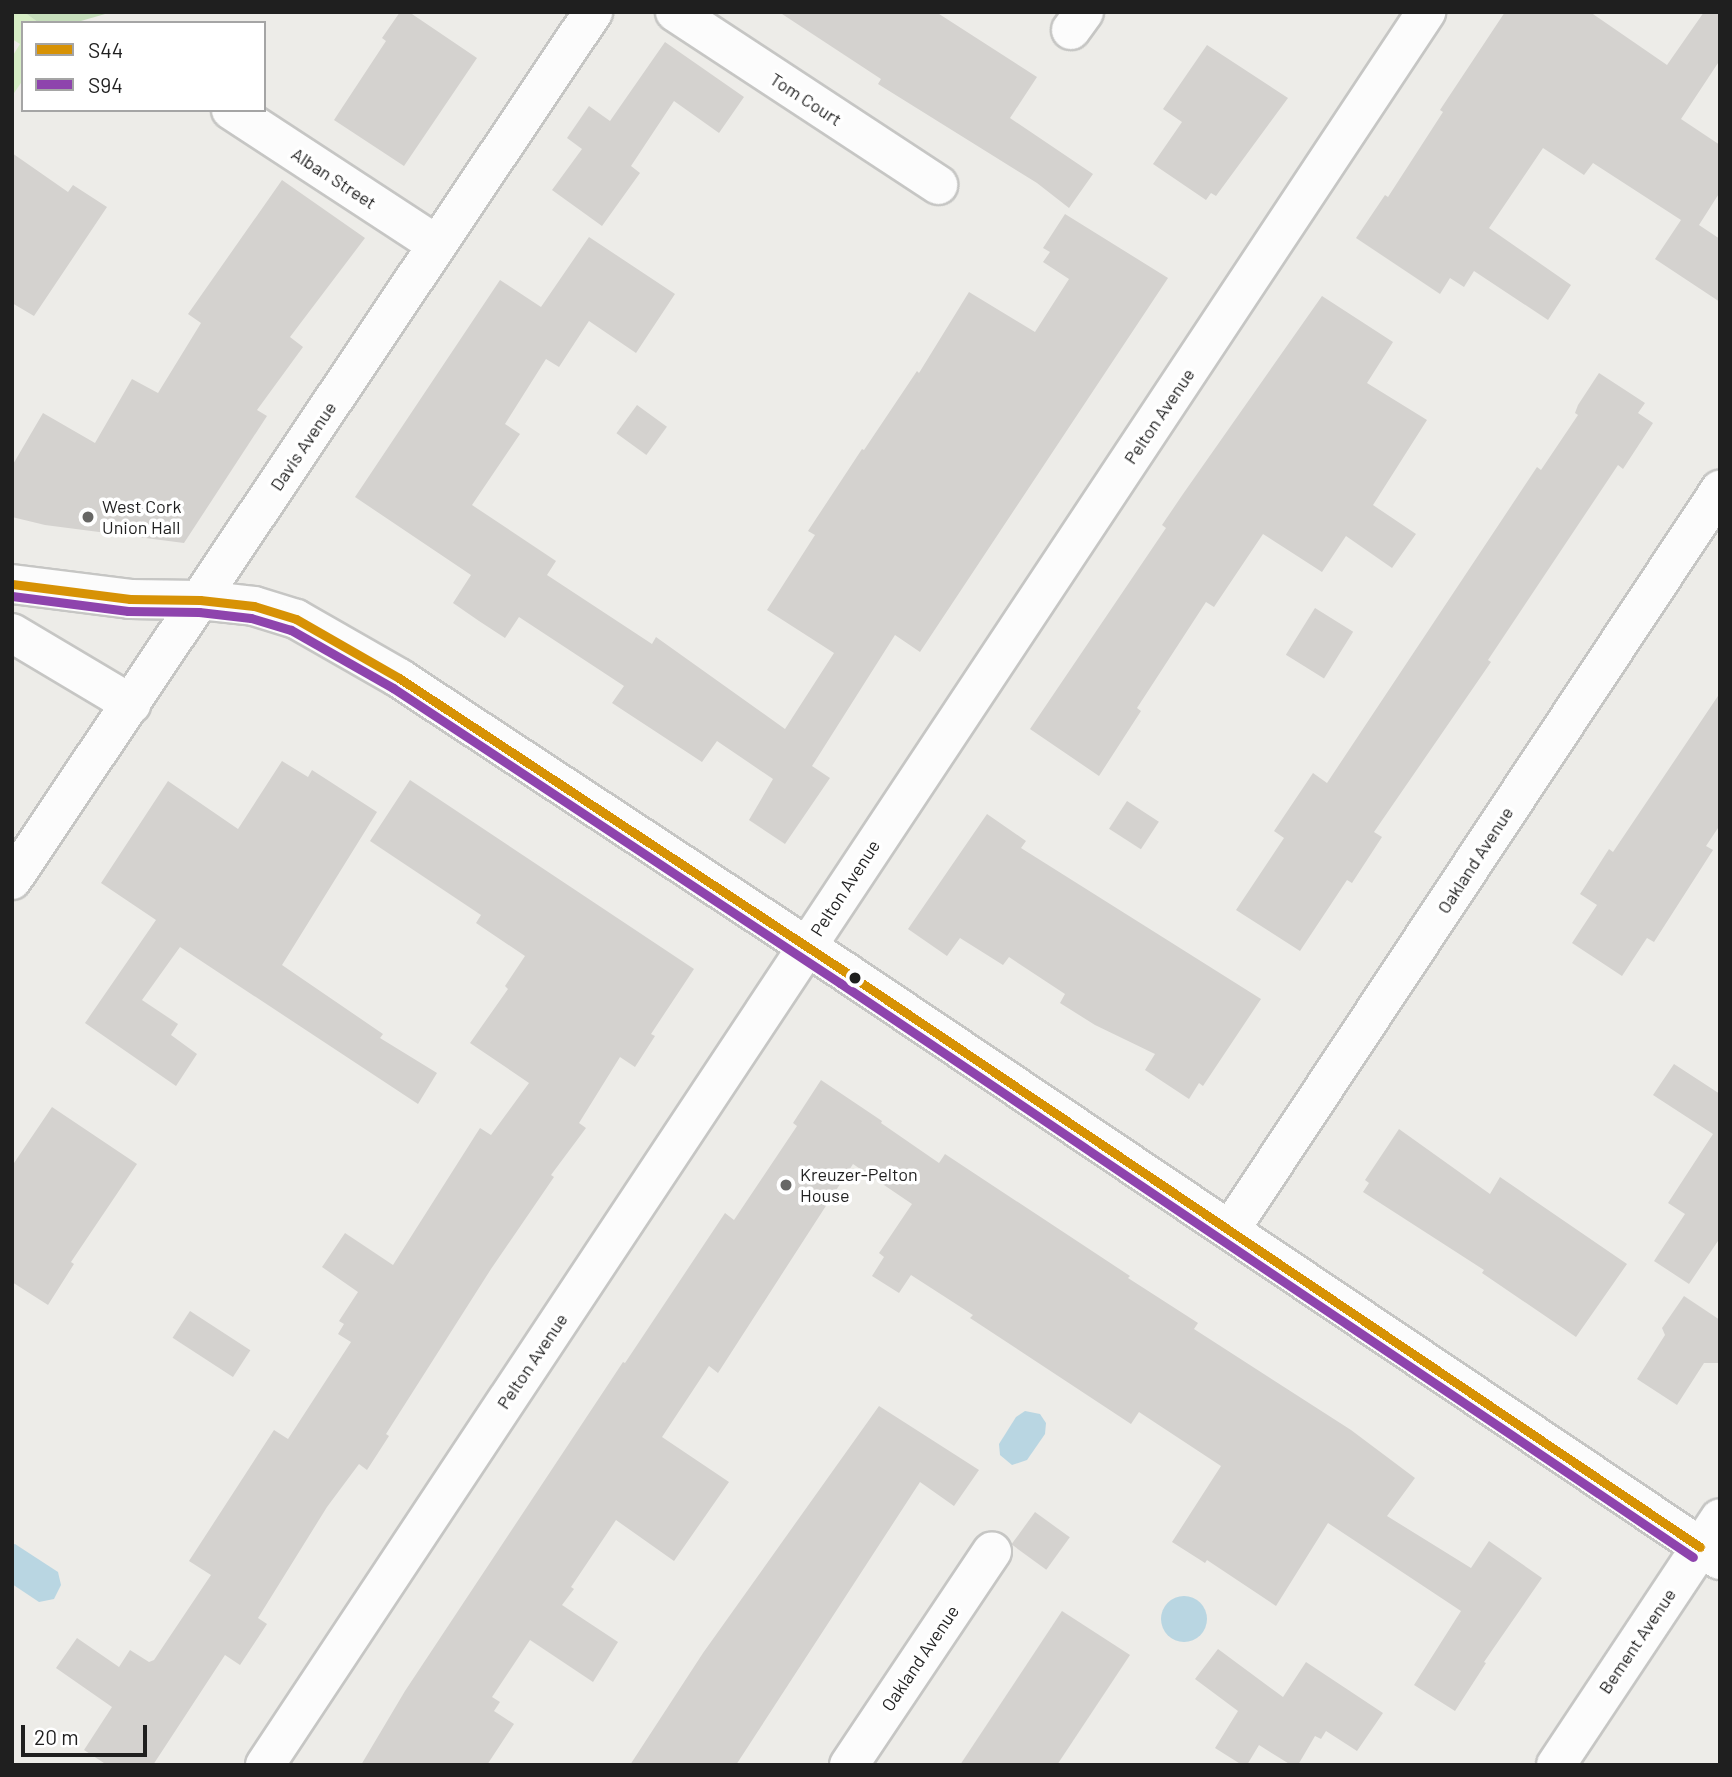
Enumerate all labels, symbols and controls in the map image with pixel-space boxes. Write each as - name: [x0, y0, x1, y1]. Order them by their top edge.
- legend: [21, 21, 266, 112]
- text: S44: [88, 37, 123, 62]
- street label: Tom Court: [766, 68, 846, 130]
- text: S94: [88, 72, 123, 97]
- street label: Alban Street: [288, 143, 380, 213]
- street label: Pelton Avenue: [1119, 364, 1199, 468]
- street label: Davis Avenue: [265, 397, 341, 495]
- place label: West Cork Union Hall: [102, 496, 181, 538]
- marker: West Cork Union Hall: [80, 509, 96, 525]
- street label: Oakland Avenue: [1432, 803, 1518, 917]
- street label: Pelton Avenue: [806, 836, 884, 940]
- unlabelled marker: [848, 971, 862, 985]
- place label: Kreuzer-Pelton House: [800, 1164, 918, 1206]
- marker: Kreuzer-Pelton House: [778, 1177, 794, 1193]
- street label: Pelton Avenue: [492, 1309, 572, 1413]
- street label: Bement Avenue: [1594, 1584, 1680, 1698]
- street label: Oakland Avenue: [877, 1601, 963, 1715]
- scale bar: [24, 1710, 150, 1754]
- text: 20 m: [34, 1724, 79, 1749]

